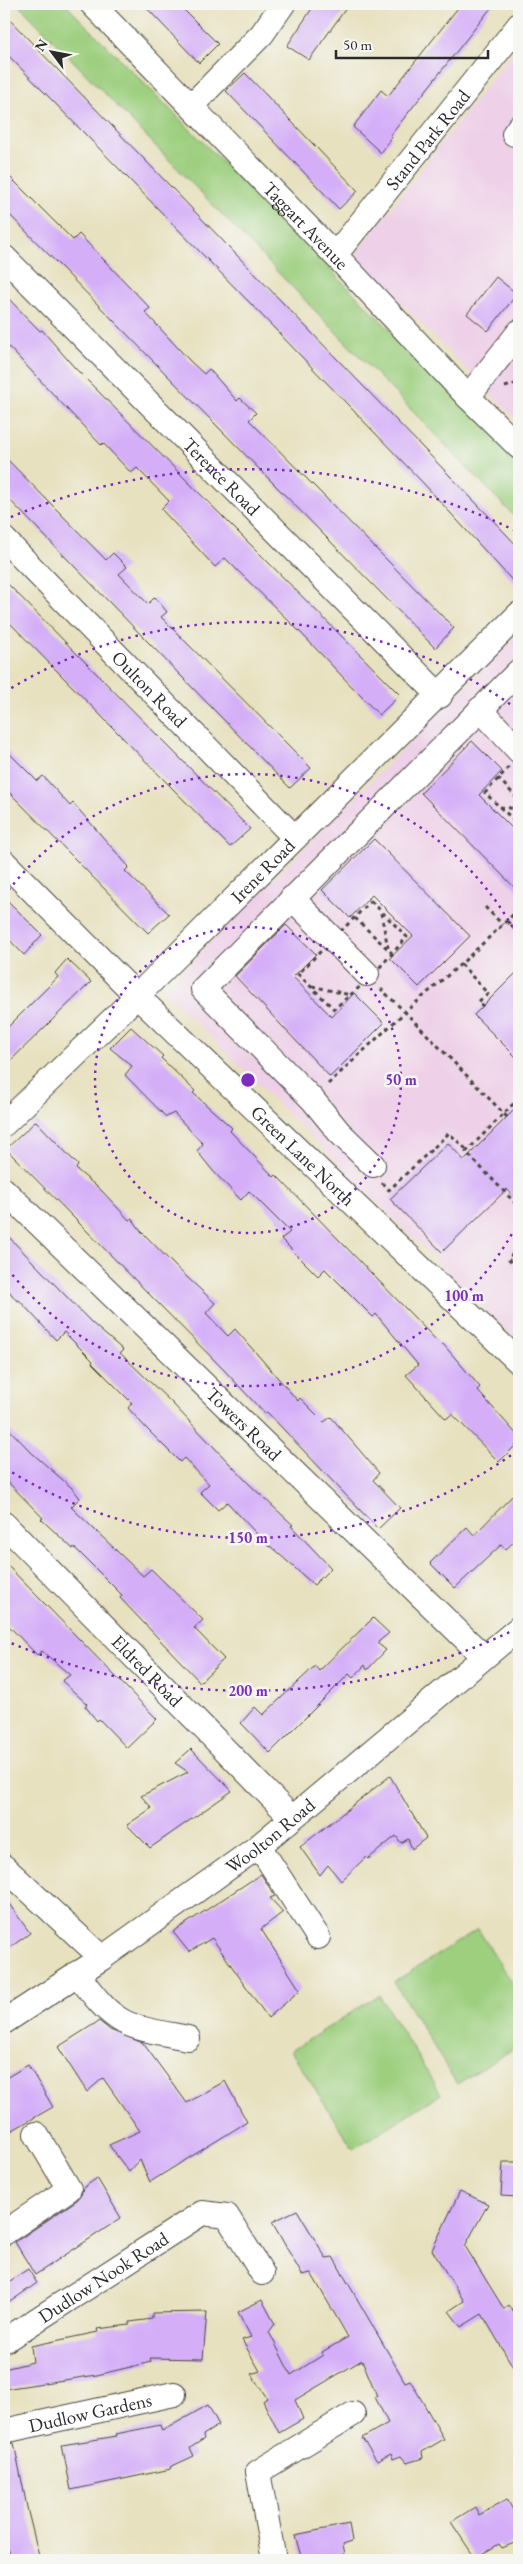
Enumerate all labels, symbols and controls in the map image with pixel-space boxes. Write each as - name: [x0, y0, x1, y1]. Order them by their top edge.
- north arrow: [28, 28, 78, 78]
- scale bar: [336, 28, 488, 60]
- text: N: [30, 35, 52, 55]
- text: 50 m: [343, 35, 372, 54]
- street label: Stand Park Road: [380, 84, 476, 195]
- street label: Taggart Avenue: [258, 176, 355, 275]
- street label: Terence Road: [177, 432, 266, 521]
- street label: Oulton Road: [107, 645, 193, 733]
- street label: Irene Road: [225, 833, 300, 908]
- text: 50 m: [385, 1070, 417, 1089]
- centre of rings: [239, 1071, 257, 1089]
- street label: Green Lane North: [246, 1099, 361, 1211]
- text: 100 m: [444, 1286, 484, 1305]
- street label: Towers Road: [201, 1381, 287, 1466]
- text: 150 m: [228, 1528, 268, 1547]
- street label: Eldred Road: [106, 1629, 189, 1712]
- text: 200 m: [228, 1681, 268, 1700]
- street label: Woolton Road: [220, 1792, 320, 1879]
- street label: Dudlow Nook Road: [33, 2225, 173, 2328]
- street label: Dudlow Gardens: [26, 2387, 154, 2438]

